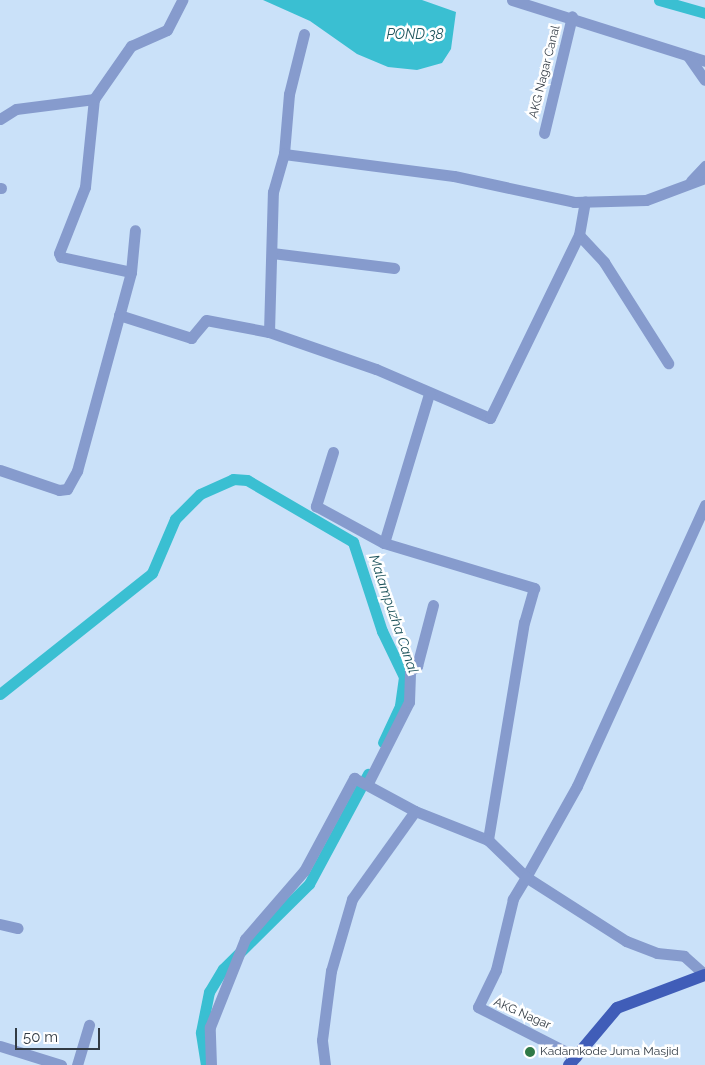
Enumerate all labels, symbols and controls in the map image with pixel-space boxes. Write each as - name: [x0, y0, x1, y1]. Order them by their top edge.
- street label: AKG Nagar Canal: [526, 24, 564, 120]
- water label: POND 38: [386, 26, 444, 42]
- water label: Malampuzha Canal: [366, 553, 422, 675]
- street label: AKG Nagar: [491, 995, 553, 1033]
- scale bar: [18, 1018, 102, 1050]
- text: 50 m: [23, 1028, 58, 1046]
- place label: Kadamkode Juma Masjid: [540, 1045, 679, 1059]
- marker: Kadamkode Juma Masjid: [524, 1046, 536, 1058]

